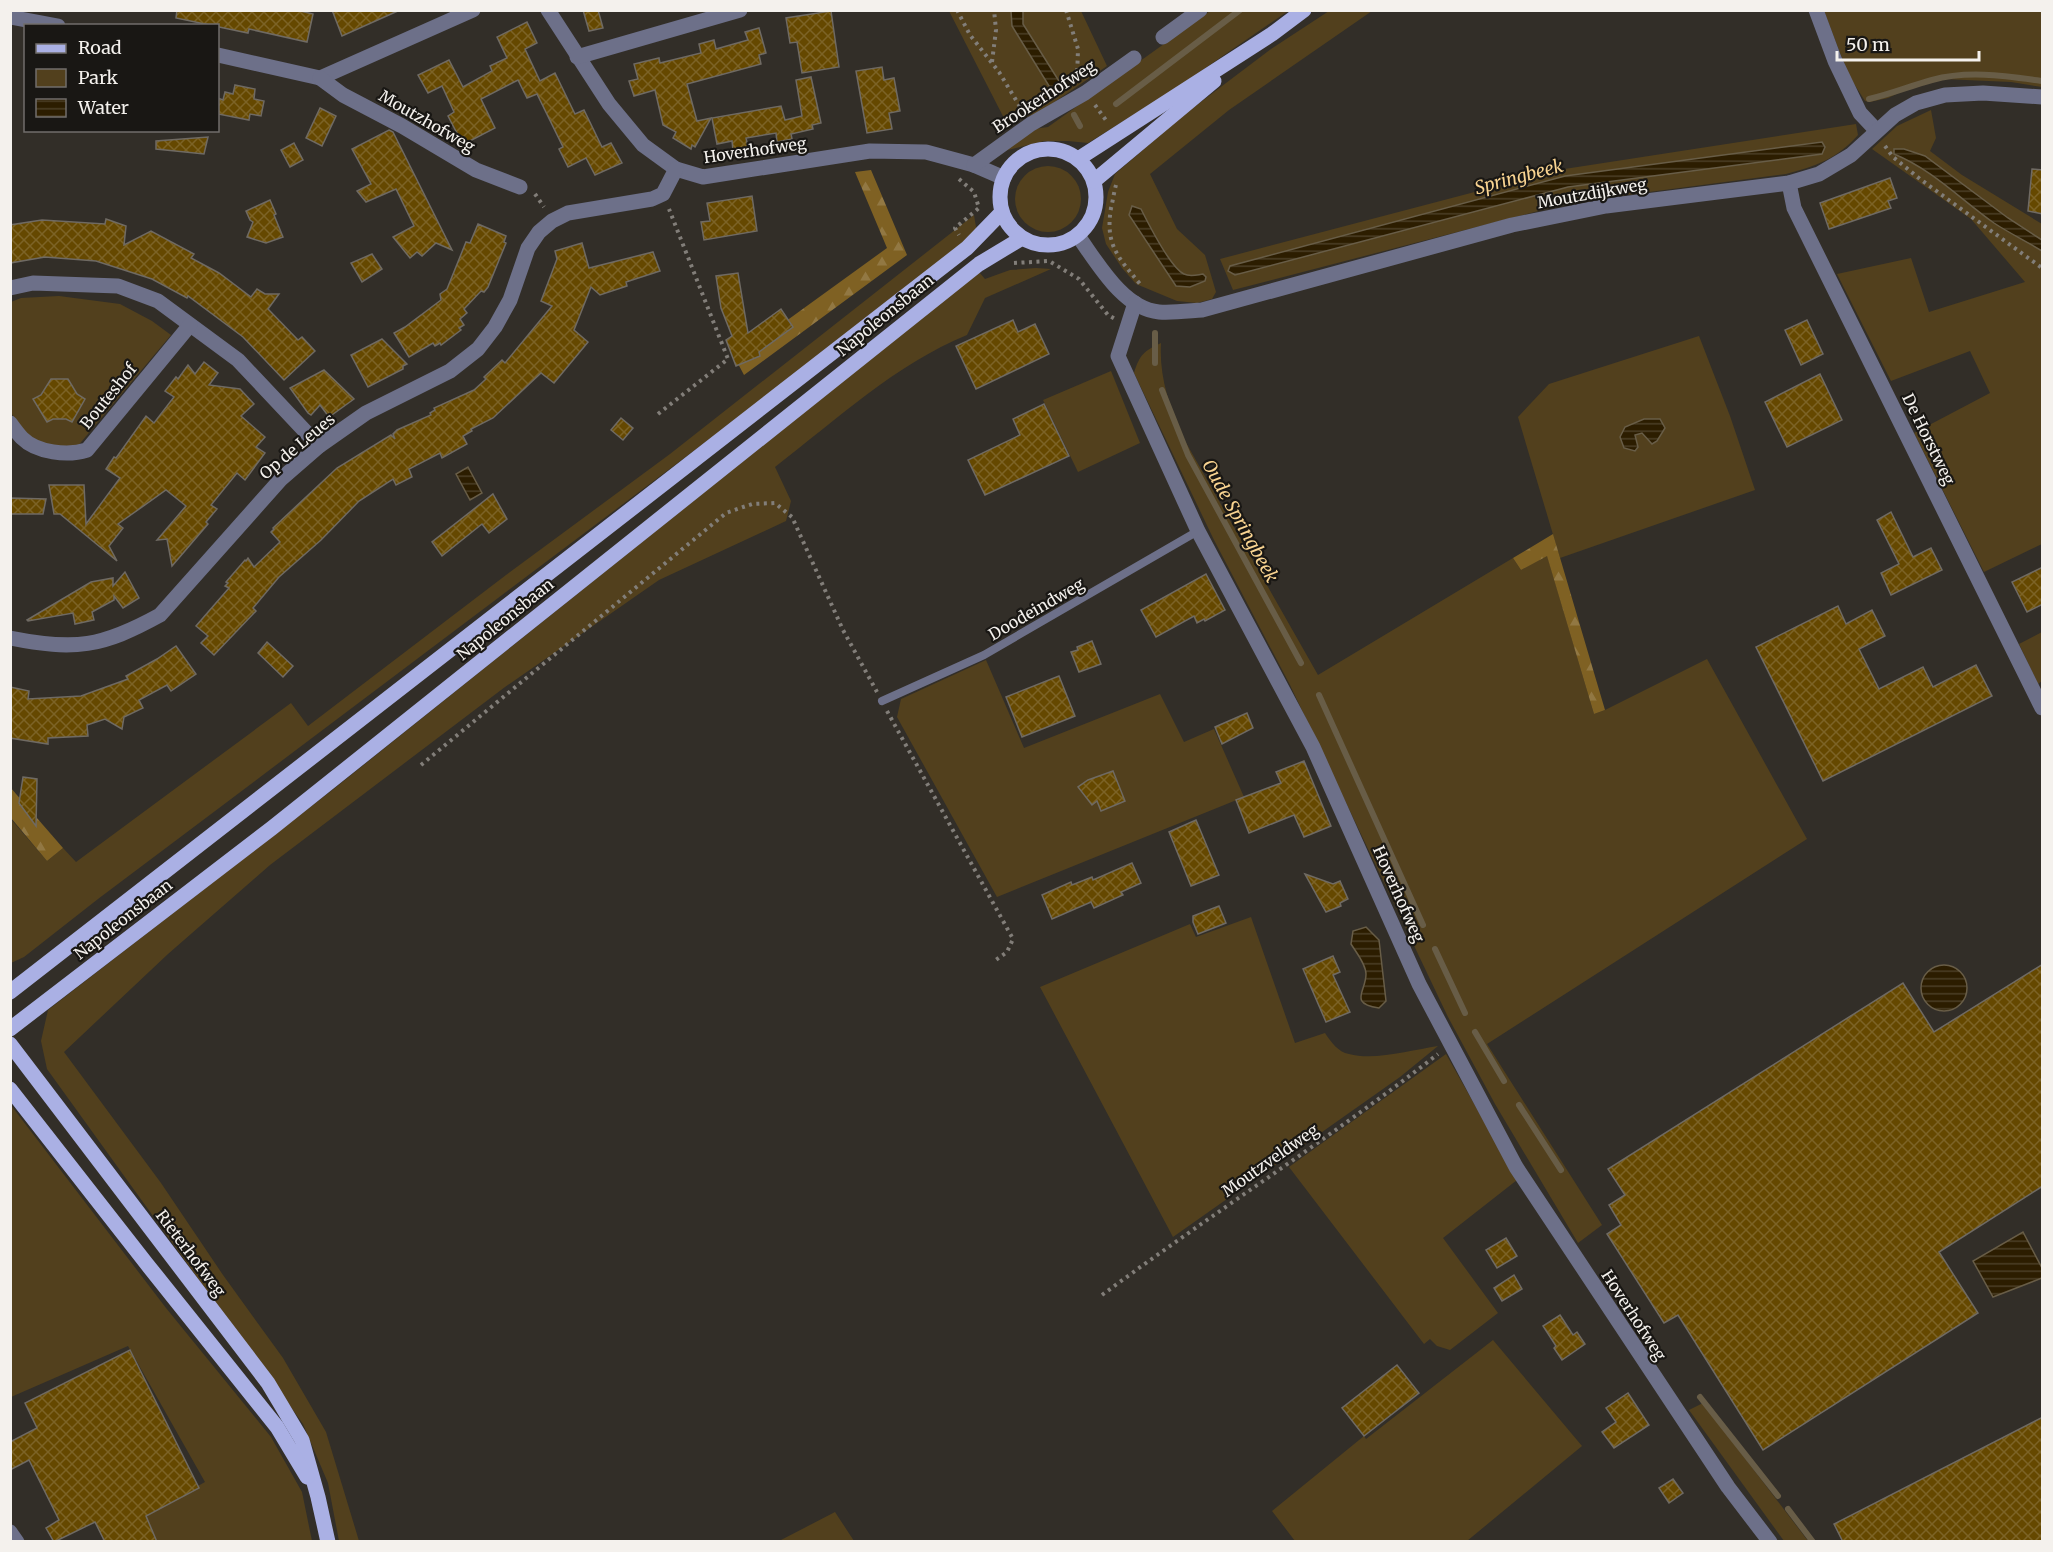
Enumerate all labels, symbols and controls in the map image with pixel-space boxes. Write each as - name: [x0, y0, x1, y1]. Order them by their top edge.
- legend: [24, 24, 219, 132]
- scale bar: [1837, 24, 1980, 62]
- text: 50 m: [1846, 33, 1890, 56]
- text: Road: [78, 36, 122, 59]
- street label: Brookerhofweg: [989, 55, 1100, 137]
- text: Park: [78, 66, 119, 89]
- street label: Moutzhofweg: [375, 85, 479, 157]
- text: Water: [77, 96, 129, 119]
- street label: Hoverhofweg: [702, 133, 808, 167]
- water label: Springbeek: [1472, 154, 1566, 199]
- street label: Moutzdijkweg: [1536, 173, 1649, 212]
- street label: Napoleonsbaan: [832, 270, 938, 360]
- street label: Bouteshof: [76, 359, 141, 433]
- street label: De Horstweg: [1898, 390, 1960, 488]
- street label: Op de Leues: [255, 409, 339, 483]
- water label: Oude Springbeek: [1197, 455, 1284, 586]
- street label: Doodeindweg: [985, 573, 1088, 644]
- street label: Napoleonsbaan: [452, 574, 558, 664]
- street label: Hoverhofweg: [1369, 843, 1429, 946]
- street label: Napoleonsbaan: [70, 874, 176, 963]
- street label: Moutzveldweg: [1218, 1119, 1322, 1201]
- street label: Rieterhofweg: [152, 1206, 230, 1301]
- street label: Hoverhofweg: [1597, 1266, 1671, 1364]

